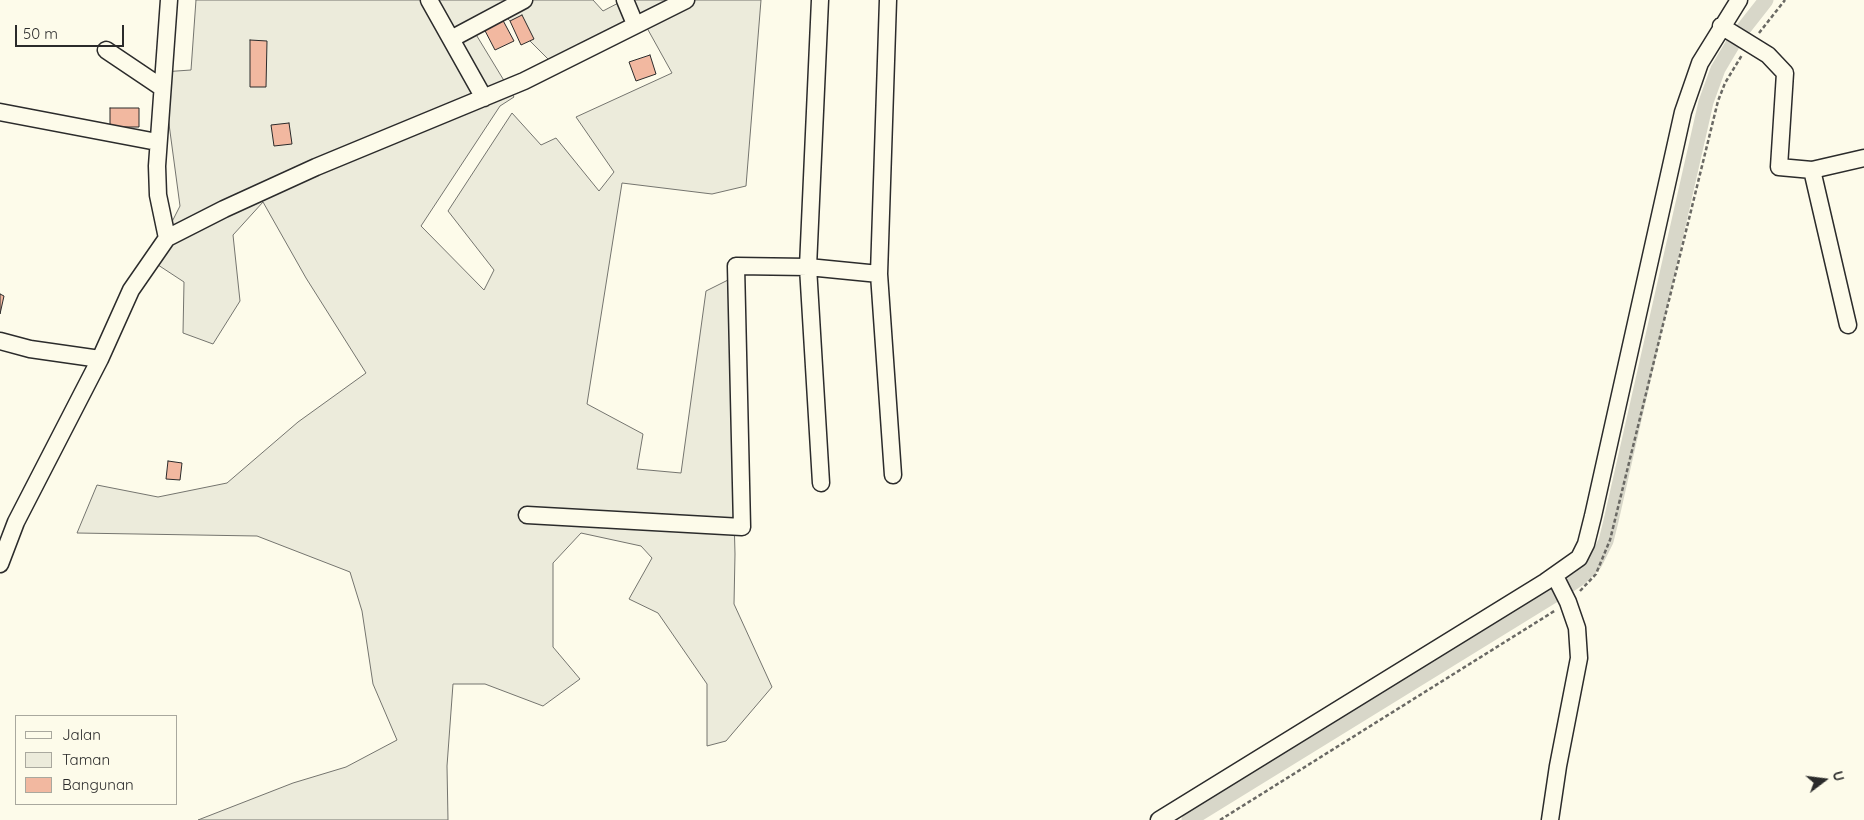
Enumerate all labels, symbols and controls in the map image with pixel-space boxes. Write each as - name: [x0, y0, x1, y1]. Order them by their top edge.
- scale bar: [18, 15, 126, 47]
- text: 50 m: [23, 24, 58, 43]
- legend: [15, 715, 178, 805]
- text: Jalan: [62, 725, 101, 744]
- text: Taman: [62, 750, 110, 769]
- north arrow: [1799, 755, 1849, 805]
- text: U: [1829, 769, 1848, 783]
- text: Bangunan: [62, 775, 134, 794]

